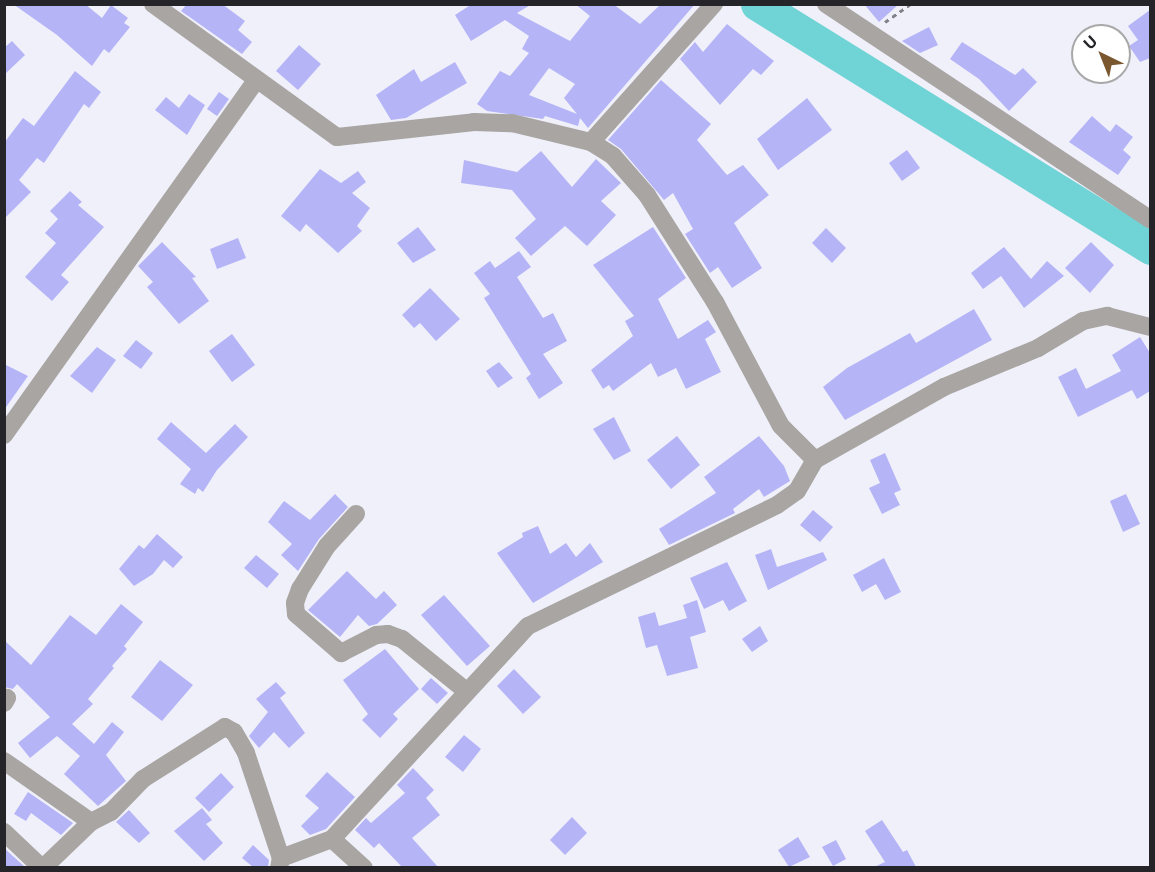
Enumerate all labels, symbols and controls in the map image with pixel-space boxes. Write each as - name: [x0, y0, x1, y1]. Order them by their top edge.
- north arrow: [1071, 24, 1131, 84]
- text: U: [1078, 30, 1102, 54]

